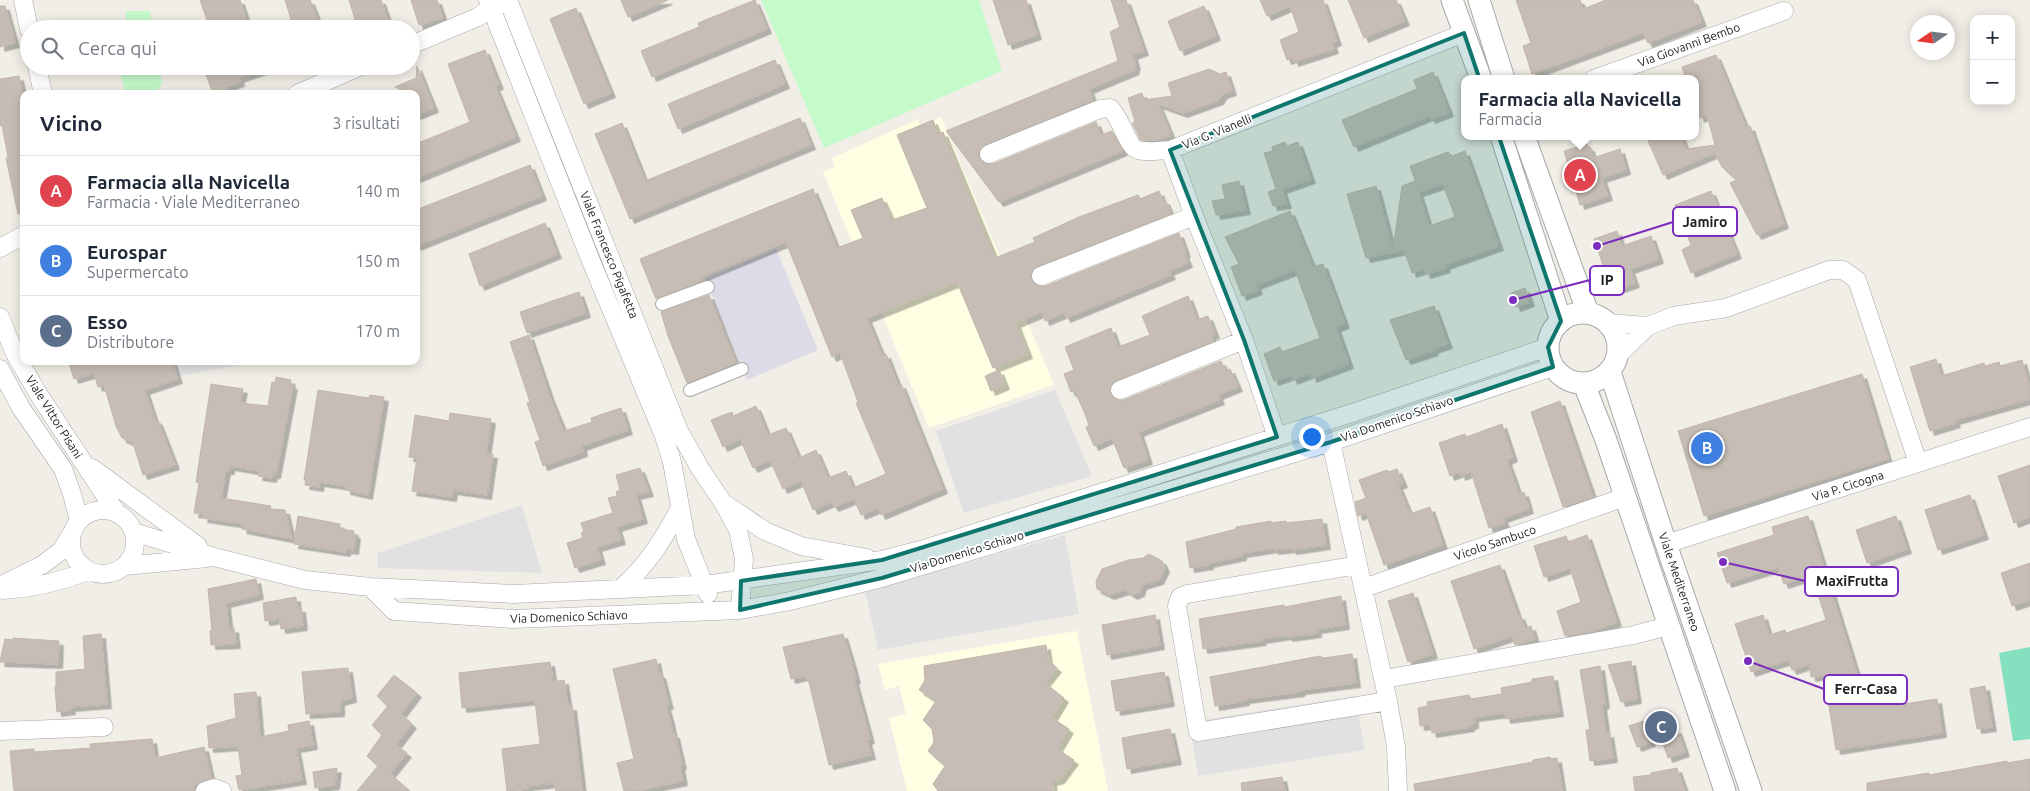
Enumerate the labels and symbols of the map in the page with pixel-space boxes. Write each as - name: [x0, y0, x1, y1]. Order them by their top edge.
- north arrow: [1910, 15, 1955, 60]
- street label: Via Giovanni Bembo: [1636, 20, 1742, 69]
- street label: Via G. Vianelli: [1180, 112, 1253, 151]
- pin: A: [1564, 156, 1596, 194]
- street label: Viale Francesco Pigafetta: [578, 189, 641, 320]
- callout: Jamiro: [1673, 207, 1737, 236]
- text: Jamiro: [1683, 214, 1727, 230]
- callout: IP: [1590, 266, 1624, 295]
- text: IP: [1600, 272, 1614, 288]
- street label: Viale Vittor Pisani: [24, 373, 85, 461]
- street label: Via Domenico Schiavo: [1339, 393, 1455, 444]
- your location: [1299, 424, 1325, 450]
- pin: B: [1691, 429, 1723, 467]
- street label: Via P. Cicogna: [1810, 468, 1885, 503]
- street label: Vicolo Sambuco: [1452, 522, 1537, 563]
- street label: Via Domenico Schiavo: [909, 528, 1025, 575]
- street label: Viale Mediterraneo: [1656, 531, 1702, 633]
- callout: MaxiFrutta: [1805, 567, 1898, 596]
- text: MaxiFrutta: [1816, 573, 1888, 589]
- street label: Via Domenico Schiavo: [510, 608, 628, 625]
- callout: Ferr-Casa: [1824, 675, 1907, 704]
- text: Ferr-Casa: [1835, 681, 1897, 697]
- pin: C: [1645, 708, 1677, 746]

